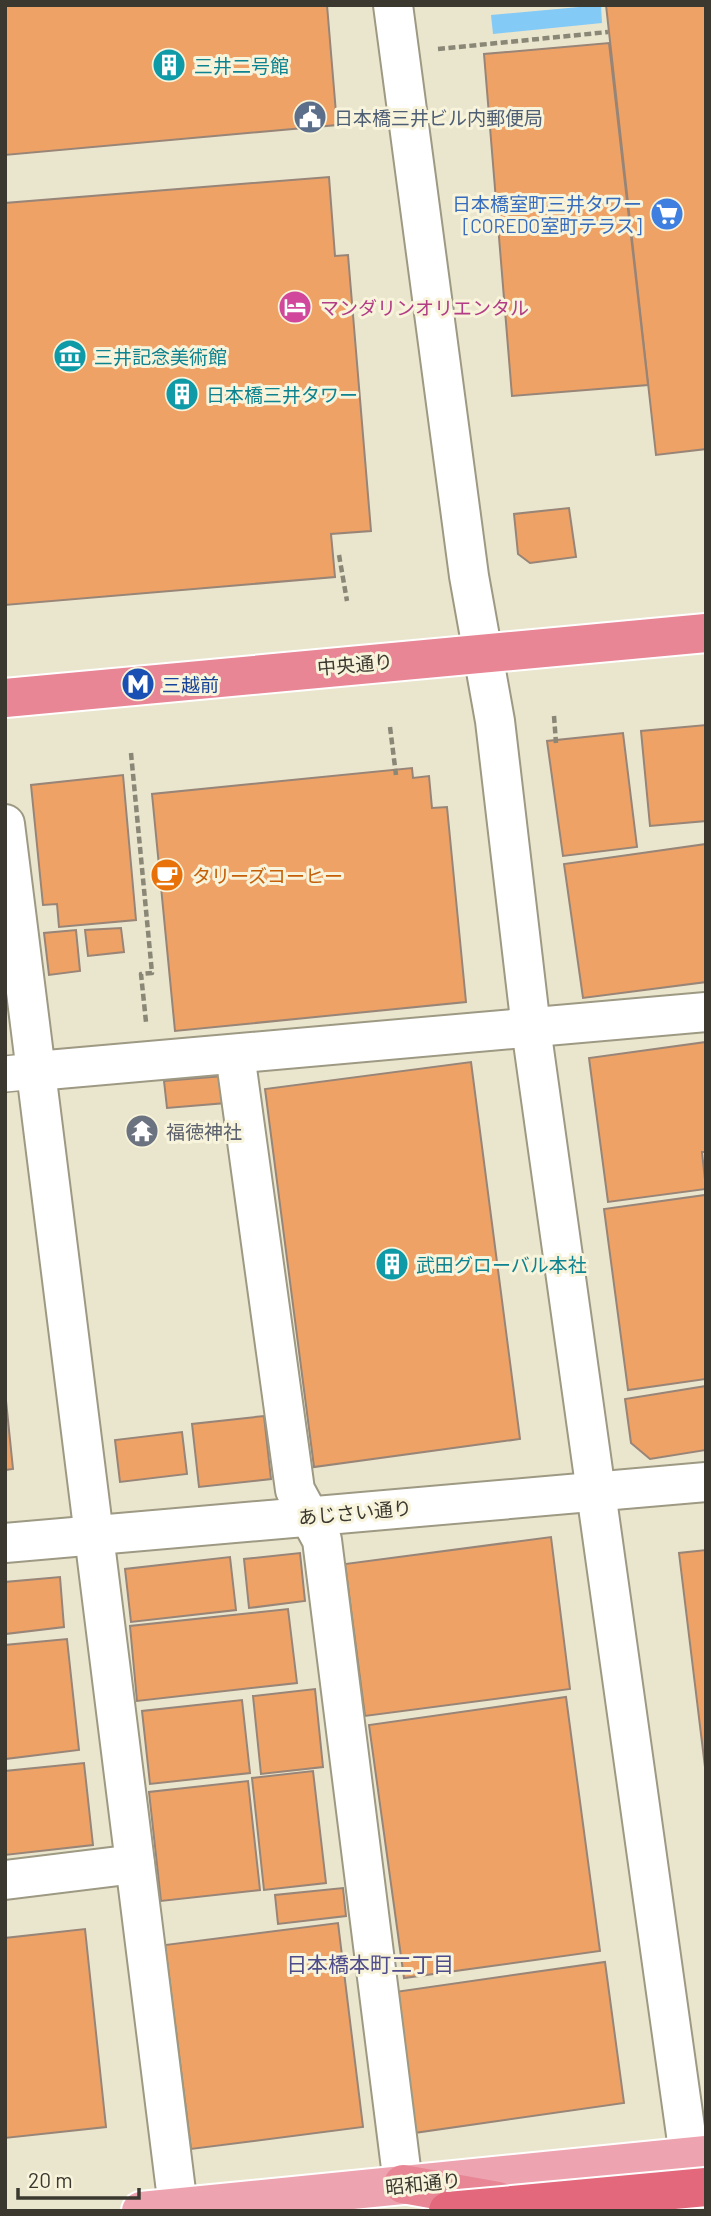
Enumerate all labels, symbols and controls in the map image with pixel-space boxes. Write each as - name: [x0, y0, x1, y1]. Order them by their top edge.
- building icon: 三井二号館: [150, 46, 188, 84]
- place label: 三井二号館: [194, 54, 289, 77]
- public building icon: 日本橋三井ビル内郵便局: [291, 98, 329, 136]
- place label: 日本橋三井ビル内郵便局: [334, 106, 543, 129]
- place label: 日本橋室町三井タワー [COREDO室町テラス]: [452, 192, 642, 237]
- supermarket icon: 日本橋室町三井タワー [COREDO室町テラス]: [648, 195, 686, 233]
- hotel icon: マンダリンオリエンタル: [276, 288, 314, 326]
- place label: マンダリンオリエンタル: [320, 296, 529, 319]
- museum icon: 三井記念美術館: [51, 337, 89, 375]
- place label: 三井記念美術館: [94, 345, 227, 368]
- building icon: 日本橋三井タワー: [163, 375, 201, 413]
- place label: 日本橋三井タワー: [206, 383, 358, 406]
- street label: 中央通り: [316, 649, 394, 679]
- metro station icon: 三越前: [119, 665, 157, 703]
- place label: 三越前: [162, 673, 219, 696]
- cafe icon: タリーズコーヒー: [148, 856, 186, 894]
- place label: タリーズコーヒー: [192, 864, 343, 887]
- temple icon: 福徳神社: [123, 1112, 161, 1150]
- place label: 福徳神社: [166, 1120, 242, 1143]
- building icon: 武田グローバル本社: [373, 1245, 411, 1283]
- place label: 武田グローバル本社: [416, 1253, 587, 1276]
- street label: あじさい通り: [297, 1496, 413, 1528]
- district label: 日本橋本町二丁目: [286, 1951, 454, 1976]
- scale bar: [18, 2156, 138, 2200]
- text: 20 m: [28, 2167, 73, 2192]
- street label: 昭和通り: [384, 2168, 462, 2198]

